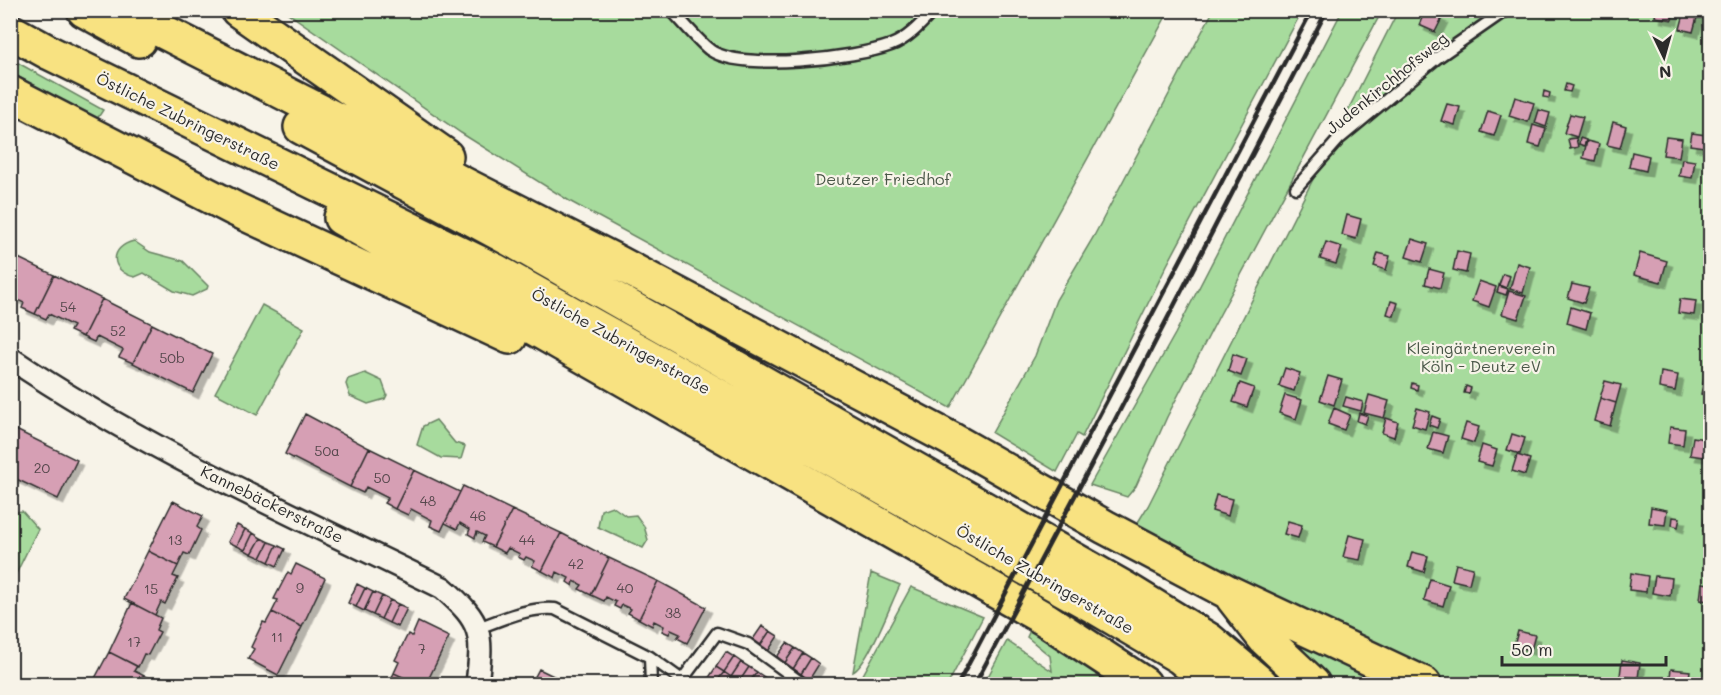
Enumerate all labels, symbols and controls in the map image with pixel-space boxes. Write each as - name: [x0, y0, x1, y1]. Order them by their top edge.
- street label: Judenkirchhofsweg: [1322, 27, 1452, 138]
- north arrow: [1634, 27, 1694, 87]
- text: N: [1658, 61, 1672, 83]
- street label: Östliche Zubringerstraße: [93, 67, 283, 174]
- park label: Deutzer Friedhof: [815, 168, 951, 189]
- street label: Östliche Zubringerstraße: [528, 283, 714, 399]
- house number: 54: [60, 297, 77, 316]
- house number: 52: [110, 321, 126, 340]
- park label: Kleingärtnerverein Köln - Deutz eV: [1407, 337, 1555, 376]
- house number: 50b: [159, 348, 185, 367]
- house number: 50a: [314, 441, 340, 460]
- house number: 20: [34, 458, 51, 477]
- street label: Kannebäckerstraße: [197, 460, 347, 547]
- house number: 50: [374, 468, 391, 487]
- house number: 48: [420, 491, 436, 510]
- house number: 46: [470, 506, 486, 525]
- street label: Östliche Zubringerstraße: [953, 519, 1138, 638]
- house number: 13: [168, 530, 182, 549]
- house number: 44: [519, 530, 536, 549]
- house number: 42: [568, 554, 584, 573]
- house number: 9: [296, 578, 304, 597]
- house number: 40: [617, 578, 634, 597]
- house number: 15: [144, 579, 158, 598]
- house number: 38: [665, 603, 681, 622]
- house number: 11: [271, 627, 283, 646]
- scale bar: [1502, 629, 1666, 667]
- house number: 17: [127, 632, 141, 651]
- text: 50 m: [1511, 637, 1553, 661]
- house number: 7: [418, 639, 426, 658]

